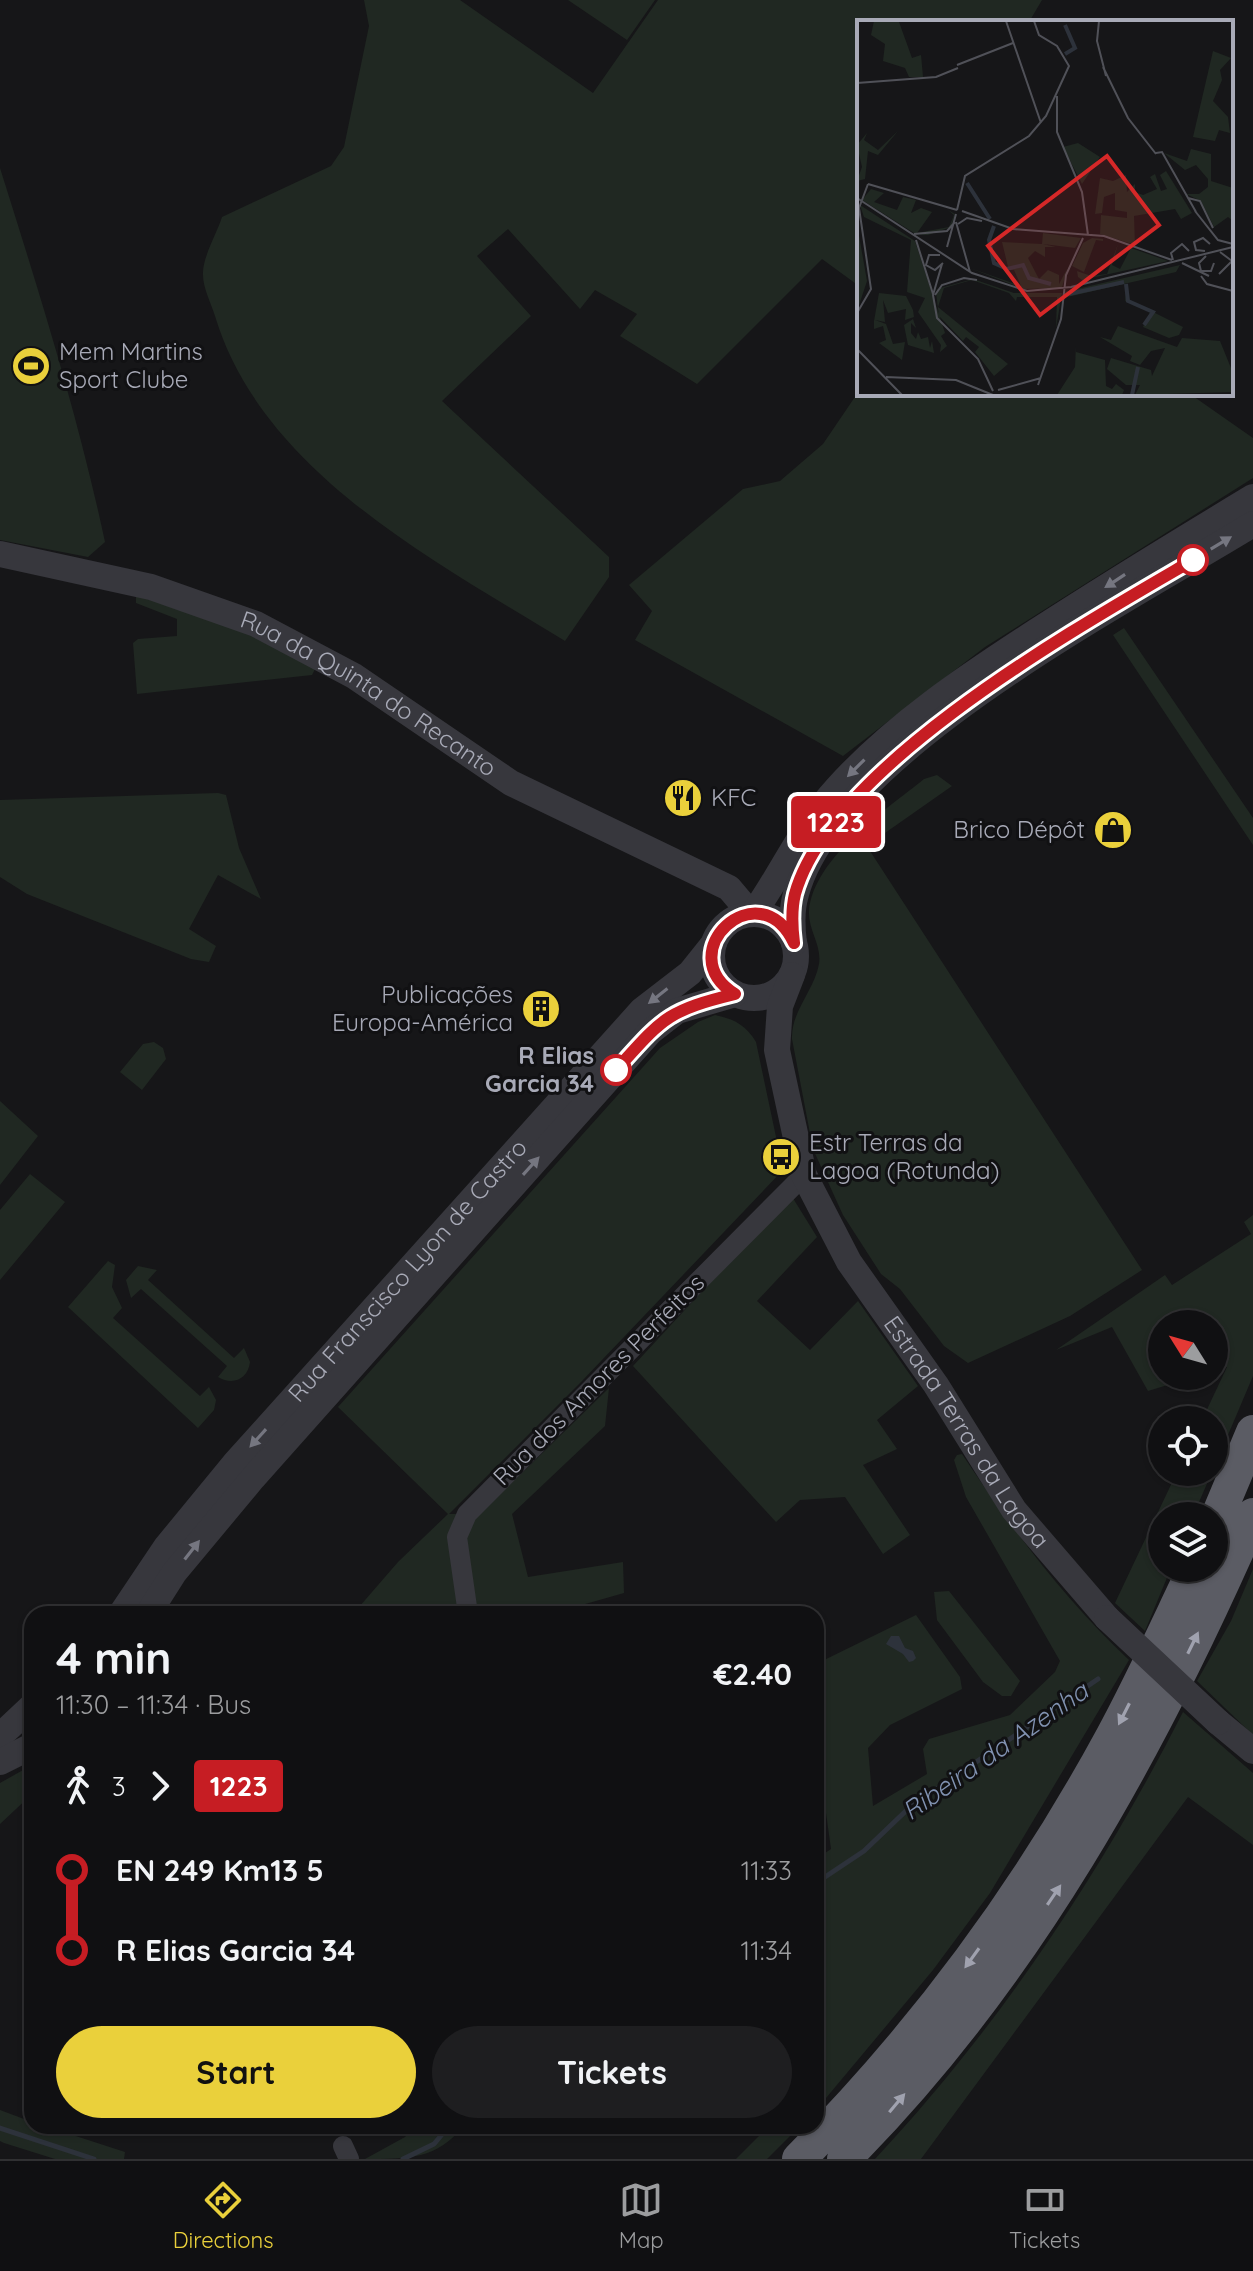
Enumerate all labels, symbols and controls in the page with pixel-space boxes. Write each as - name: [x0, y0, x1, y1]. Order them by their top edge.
- inset map: [857, 20, 1233, 396]
- place label: Mem Martins Sport Clube: [59, 336, 203, 394]
- sports icon: Mem Martins Sport Clube: [10, 345, 52, 387]
- one-way arrow: [1210, 537, 1232, 551]
- unlabelled marker: [1178, 545, 1208, 575]
- one-way arrow: [1104, 573, 1125, 588]
- street label: Rua da Quinta do Recanto: [237, 604, 503, 783]
- one-way arrow: [847, 758, 866, 777]
- restaurant icon: KFC: [662, 777, 704, 819]
- place label: KFC: [711, 782, 756, 812]
- line badge: 1223: [780, 796, 892, 848]
- text: 1223: [807, 804, 865, 839]
- shop icon: Brico Dépôt: [1092, 809, 1134, 851]
- place label: Brico Dépôt: [953, 814, 1085, 844]
- place label: Publicações Europa-América: [332, 979, 513, 1037]
- building icon: Publicações Europa-América: [520, 988, 562, 1030]
- one-way arrow: [648, 988, 668, 1004]
- place label: R Elias Garcia 34: [485, 1040, 594, 1098]
- marker: R Elias Garcia 34: [601, 1055, 631, 1085]
- place label: Estr Terras da Lagoa (Rotunda): [809, 1127, 1000, 1185]
- street label: Rua Franscisco Lyon de Castro: [281, 1132, 533, 1408]
- bus stop icon: Estr Terras da Lagoa (Rotunda): [760, 1136, 802, 1178]
- one-way arrow: [521, 1157, 539, 1176]
- street label: Rua dos Amores Perfeitos: [486, 1267, 710, 1491]
- street label: Estrada Terras da Lagoa: [878, 1310, 1056, 1554]
- north arrow: [1148, 1310, 1228, 1390]
- map controls: [1148, 1310, 1228, 1582]
- button: locate: [1148, 1406, 1228, 1486]
- one-way arrow: [249, 1428, 267, 1447]
- button: layers: [1148, 1502, 1228, 1582]
- one-way arrow: [183, 1540, 199, 1560]
- text: 4 min: [56, 1630, 171, 1685]
- one-way arrow: [1186, 1632, 1200, 1655]
- text: €2.40: [713, 1655, 792, 1693]
- water label: Ribeira da Azenha: [895, 1673, 1095, 1827]
- text: 11:30 – 11:34 · Bus: [56, 1688, 251, 1721]
- one-way arrow: [1117, 1702, 1131, 1725]
- icon: walk: [56, 1764, 100, 1808]
- icon: forward: [138, 1764, 182, 1808]
- text: 1223: [210, 1768, 267, 1803]
- text: 3: [112, 1770, 126, 1803]
- text: EN 249 Km13 5: [116, 1851, 324, 1889]
- text: 11:33: [741, 1854, 792, 1887]
- one-way arrow: [1046, 1885, 1061, 1906]
- text: R Elias Garcia 34: [116, 1931, 355, 1969]
- text: 11:34: [741, 1934, 792, 1967]
- one-way arrow: [965, 1948, 981, 1968]
- button: Start: [56, 2026, 416, 2118]
- button: Tickets: [432, 2026, 792, 2118]
- one-way arrow: [889, 2092, 906, 2113]
- tab: Directions: [173, 2178, 273, 2254]
- tab: Map: [619, 2178, 664, 2254]
- tab: Tickets: [1009, 2178, 1080, 2254]

